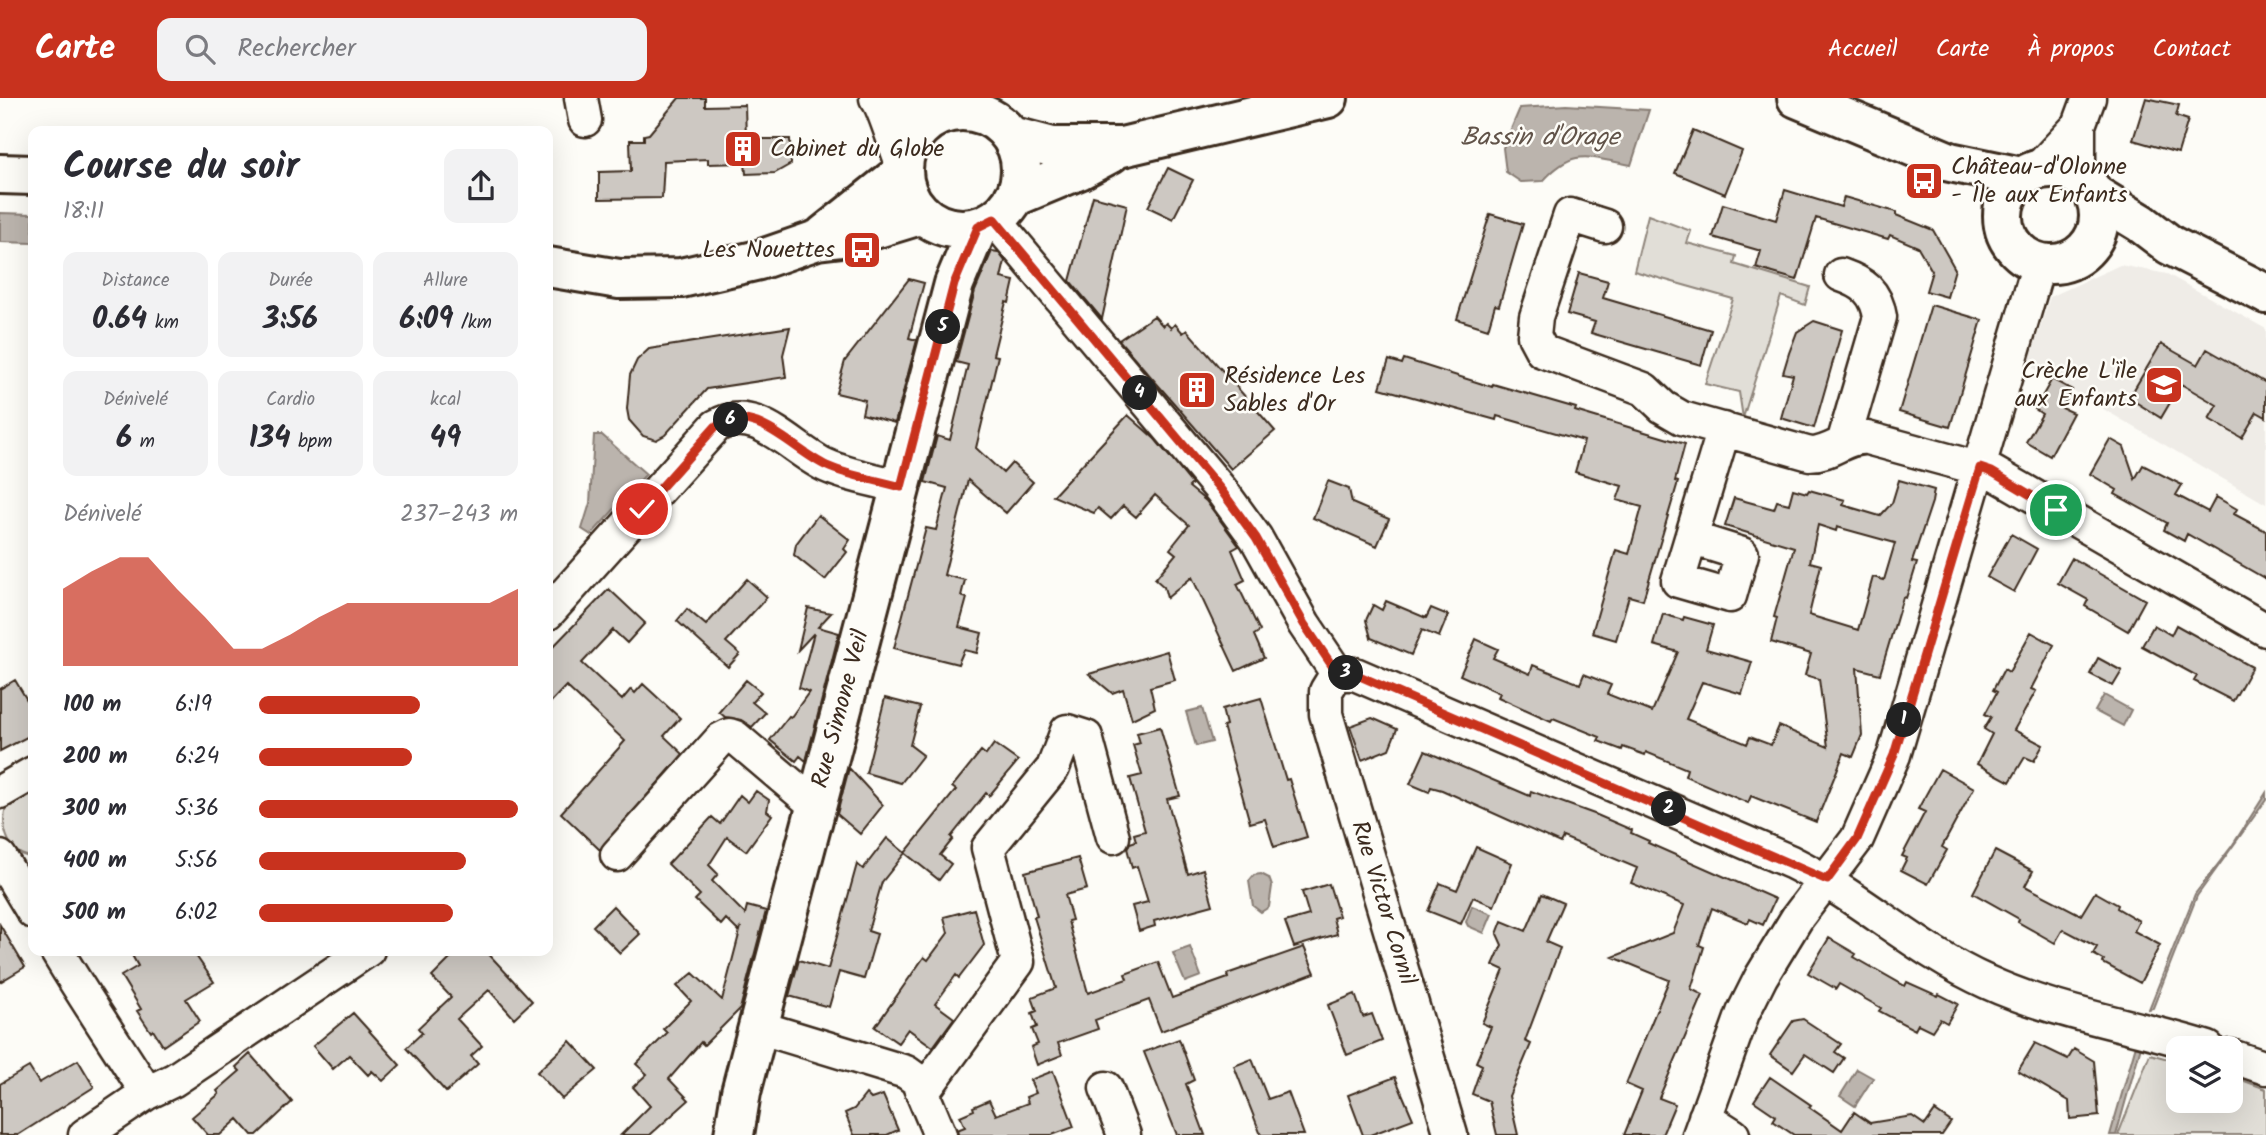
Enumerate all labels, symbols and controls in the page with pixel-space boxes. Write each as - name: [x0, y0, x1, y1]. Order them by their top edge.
- search box: [157, 18, 647, 81]
- text: Carte: [35, 23, 115, 76]
- text: Rechercher: [237, 28, 356, 70]
- icon: search: [181, 30, 219, 68]
- text: Accueil: [1828, 30, 1898, 69]
- text: Carte: [1936, 30, 1989, 69]
- text: À propos: [2027, 30, 2114, 69]
- text: Contact: [2152, 30, 2231, 69]
- water label: Bassin d'Orage: [1461, 117, 1622, 159]
- building icon: Cabinet du Globe: [722, 128, 764, 170]
- place label: Cabinet du Globe: [770, 130, 945, 169]
- text: Course du soir: [63, 138, 299, 198]
- place label: Château-d'Olonne - Île aux Enfants: [1951, 148, 2127, 215]
- button: share: [444, 149, 518, 223]
- bus stop icon: Château-d'Olonne - Île aux Enfants: [1903, 160, 1945, 202]
- text: 18:11: [63, 194, 104, 230]
- bus stop icon: Les Nouettes: [841, 229, 883, 271]
- place label: Les Nouettes: [702, 231, 835, 270]
- text: Distance: [101, 266, 170, 296]
- text: Durée: [268, 266, 313, 296]
- text: Allure: [423, 266, 468, 296]
- text: 0.64: [92, 296, 147, 344]
- text: 3:56: [263, 296, 318, 344]
- text: 6:09: [399, 296, 453, 344]
- text: km: [147, 308, 179, 338]
- text: /km: [453, 308, 492, 338]
- pin: 5: [926, 310, 960, 344]
- text: 5: [938, 311, 947, 341]
- place label: Crèche L'ïle aux Enfants: [2015, 352, 2137, 419]
- place label: Résidence Les Sables d'Or: [1224, 357, 1365, 424]
- school or university icon: Crèche L'ïle aux Enfants: [2143, 364, 2185, 406]
- building icon: Résidence Les Sables d'Or: [1176, 369, 1218, 411]
- pin: 4: [1122, 376, 1158, 410]
- text: 4: [1134, 377, 1145, 407]
- text: Dénivelé: [103, 385, 168, 415]
- text: Cardio: [266, 385, 315, 415]
- text: kcal: [430, 385, 461, 415]
- pin: 6: [714, 402, 748, 438]
- text: 6: [725, 404, 736, 434]
- text: 6: [116, 415, 132, 463]
- text: 134: [249, 415, 291, 463]
- text: 49: [430, 415, 461, 463]
- text: m: [132, 427, 155, 457]
- text: bpm: [291, 427, 332, 457]
- pin: [612, 479, 672, 539]
- pin: [2026, 480, 2086, 540]
- icon: check: [623, 490, 661, 528]
- icon: arrive: [2037, 491, 2075, 529]
- text: Dénivelé: [63, 497, 141, 533]
- text: 237–243 m: [400, 497, 518, 533]
- street label: Rue Simone Veil: [801, 625, 881, 793]
- pin: 3: [1328, 656, 1364, 690]
- text: 3: [1340, 657, 1351, 687]
- text: 100 m: [63, 687, 121, 723]
- text: 6:19: [175, 687, 212, 723]
- pin: 1: [1886, 702, 1922, 738]
- text: 1: [1901, 704, 1906, 734]
- text: 200 m: [63, 739, 128, 775]
- text: 6:24: [175, 739, 219, 775]
- text: 300 m: [63, 791, 127, 827]
- text: 5:36: [175, 791, 219, 827]
- pin: 2: [1652, 792, 1686, 826]
- text: 2: [1663, 793, 1674, 823]
- street label: Rue Victor Cornil: [1339, 816, 1427, 990]
- text: 400 m: [63, 843, 127, 879]
- text: 5:56: [175, 843, 218, 879]
- text: 500 m: [63, 895, 126, 931]
- text: 6:02: [175, 895, 218, 931]
- map controls: [2166, 1036, 2243, 1113]
- button: layers: [2166, 1036, 2243, 1113]

